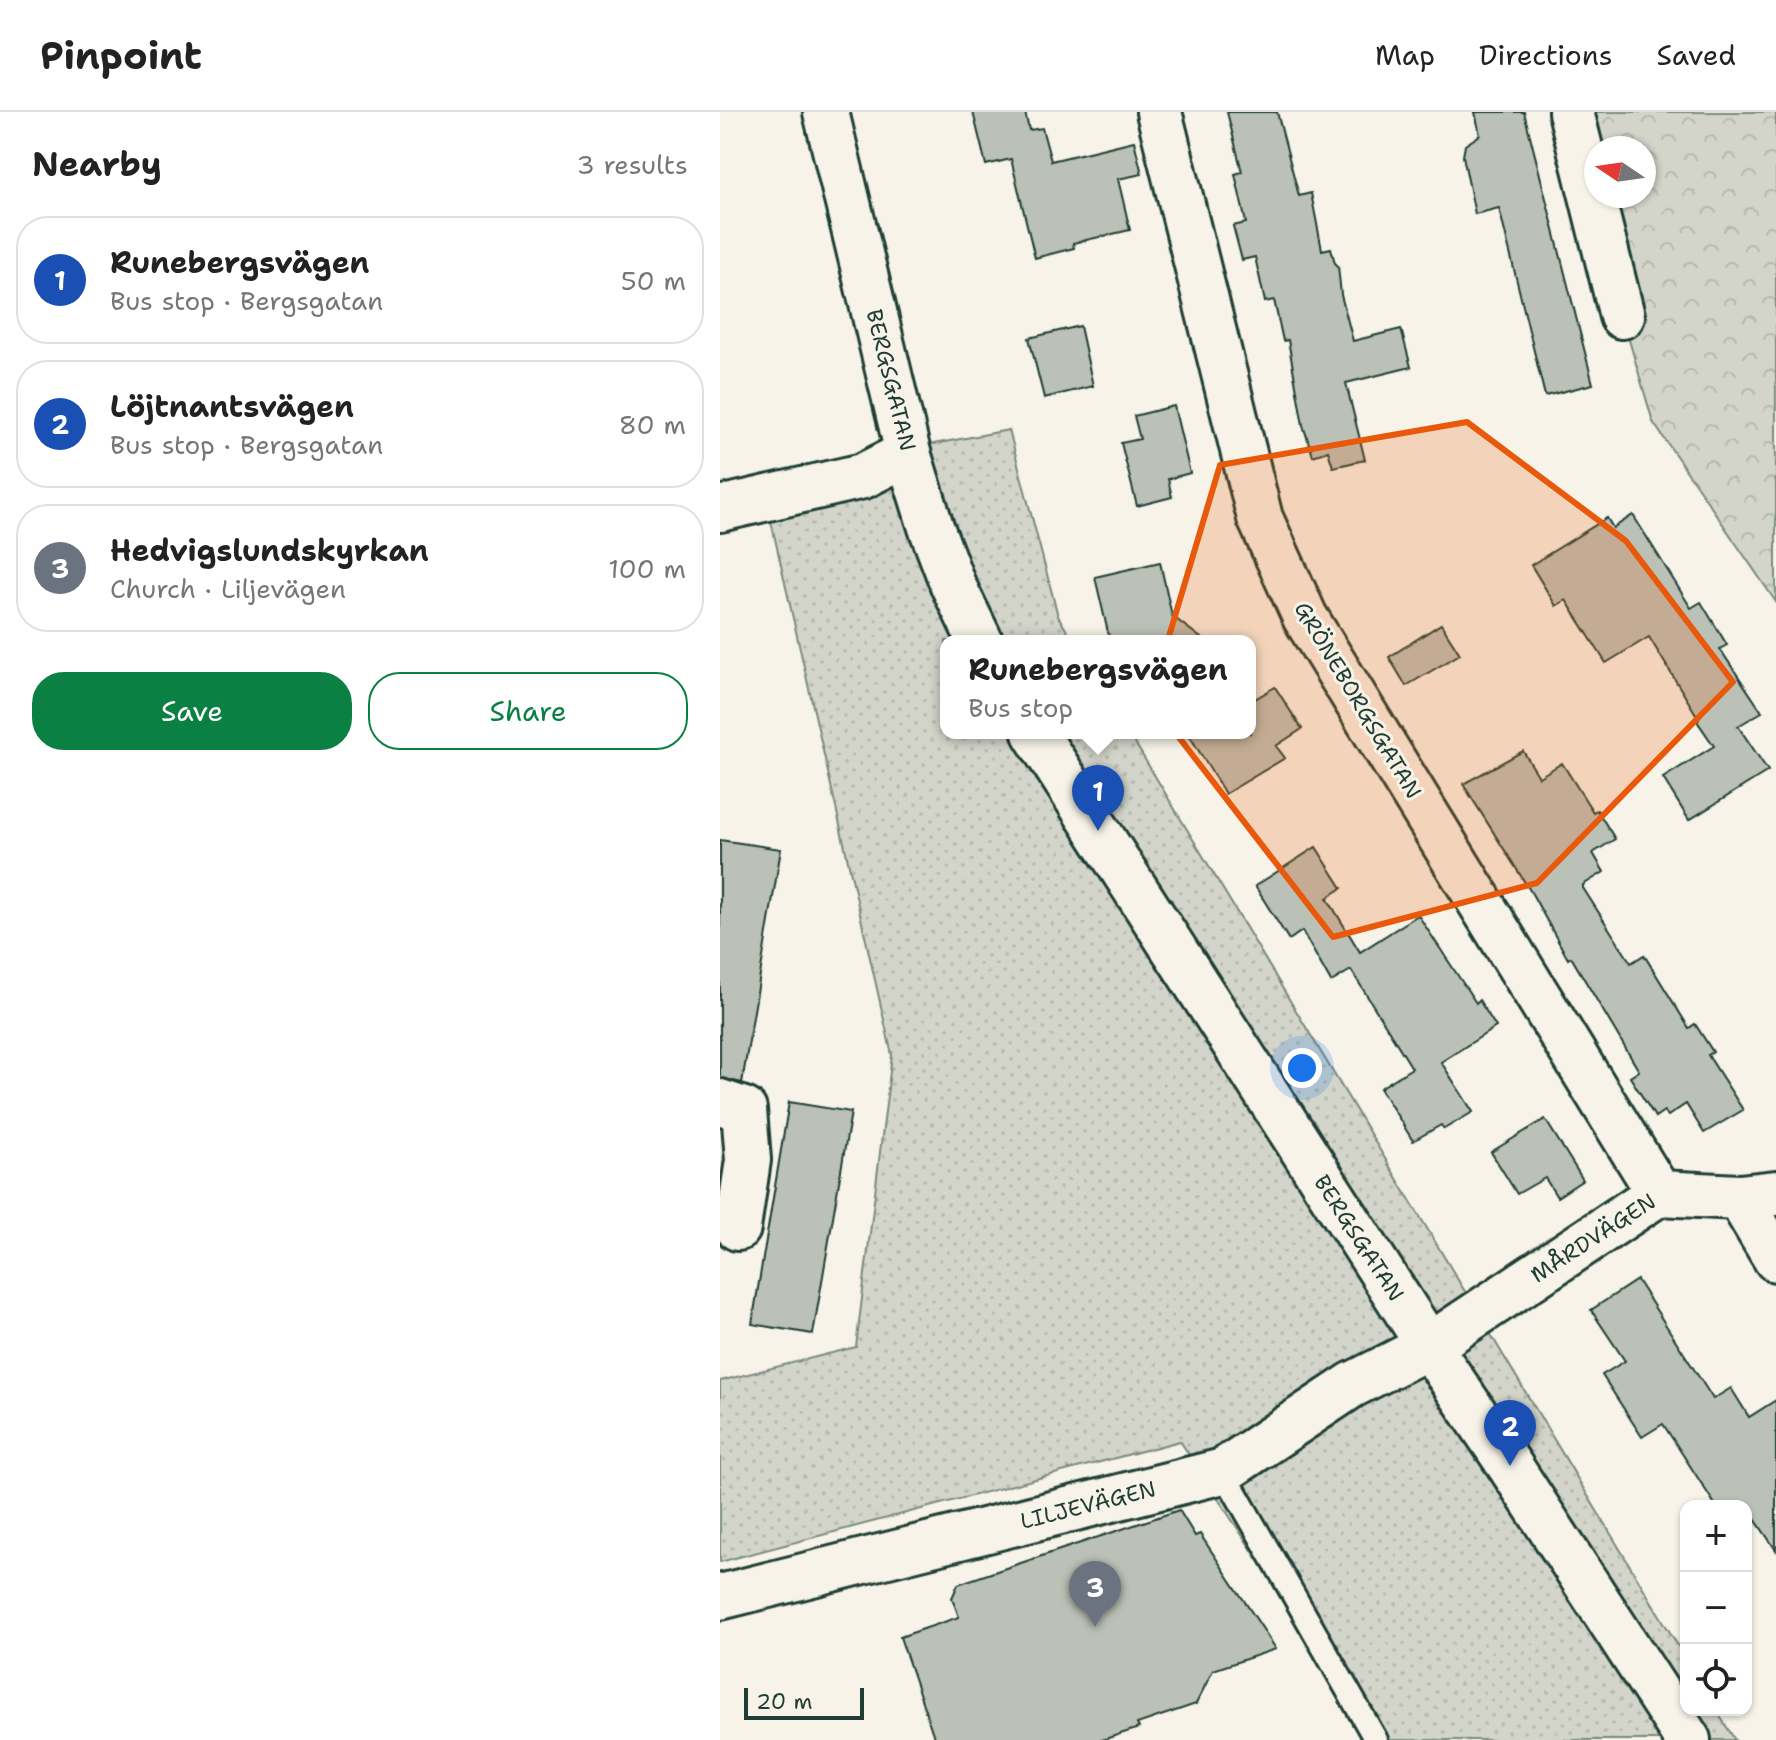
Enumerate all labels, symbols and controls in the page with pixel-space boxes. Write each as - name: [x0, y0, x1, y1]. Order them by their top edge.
- text: Pinpoint: [40, 30, 202, 81]
- text: Map: [1375, 36, 1435, 74]
- text: Directions: [1479, 36, 1613, 74]
- text: Saved: [1657, 36, 1736, 74]
- north arrow: [1584, 136, 1656, 208]
- text: Nearby: [32, 141, 162, 187]
- text: 3 results: [576, 147, 688, 182]
- text: Runebergsvägen: [110, 242, 370, 283]
- text: 1: [54, 263, 66, 298]
- text: 50 m: [621, 263, 686, 298]
- text: Bus stop · Bergsgatan: [110, 283, 383, 318]
- street label: BERGSGATAN: [859, 306, 923, 454]
- text: Löjtnantsvägen: [110, 386, 354, 427]
- text: 2: [51, 407, 69, 442]
- text: 80 m: [619, 407, 686, 442]
- text: Bus stop · Bergsgatan: [110, 427, 383, 462]
- text: Hedvigslundskyrkan: [110, 530, 429, 571]
- text: 3: [51, 551, 69, 586]
- text: 100 m: [608, 551, 686, 586]
- text: Church · Liljevägen: [110, 571, 346, 606]
- street label: GRÖNEBORGSGATAN: [1288, 596, 1428, 804]
- popup: [940, 635, 1256, 739]
- text: Runebergsvägen: [968, 649, 1228, 690]
- button: Save: [32, 672, 352, 750]
- button: Share: [368, 672, 688, 750]
- text: Bus stop: [968, 690, 1073, 725]
- pin: 1: [1072, 765, 1124, 831]
- your location: [1282, 1048, 1322, 1088]
- street label: BERGSGATAN: [1307, 1169, 1411, 1307]
- street label: MÅRDVÄGEN: [1525, 1187, 1661, 1289]
- pin: 2: [1484, 1400, 1536, 1466]
- street label: LILJEVÄGEN: [1017, 1474, 1159, 1536]
- map controls: [1680, 1500, 1752, 1716]
- button: +: [1680, 1500, 1752, 1572]
- pin: 3: [1069, 1561, 1121, 1627]
- button: −: [1680, 1572, 1752, 1644]
- button: locate: [1680, 1644, 1752, 1716]
- scale bar: [744, 1684, 864, 1720]
- text: 20 m: [756, 1687, 813, 1716]

